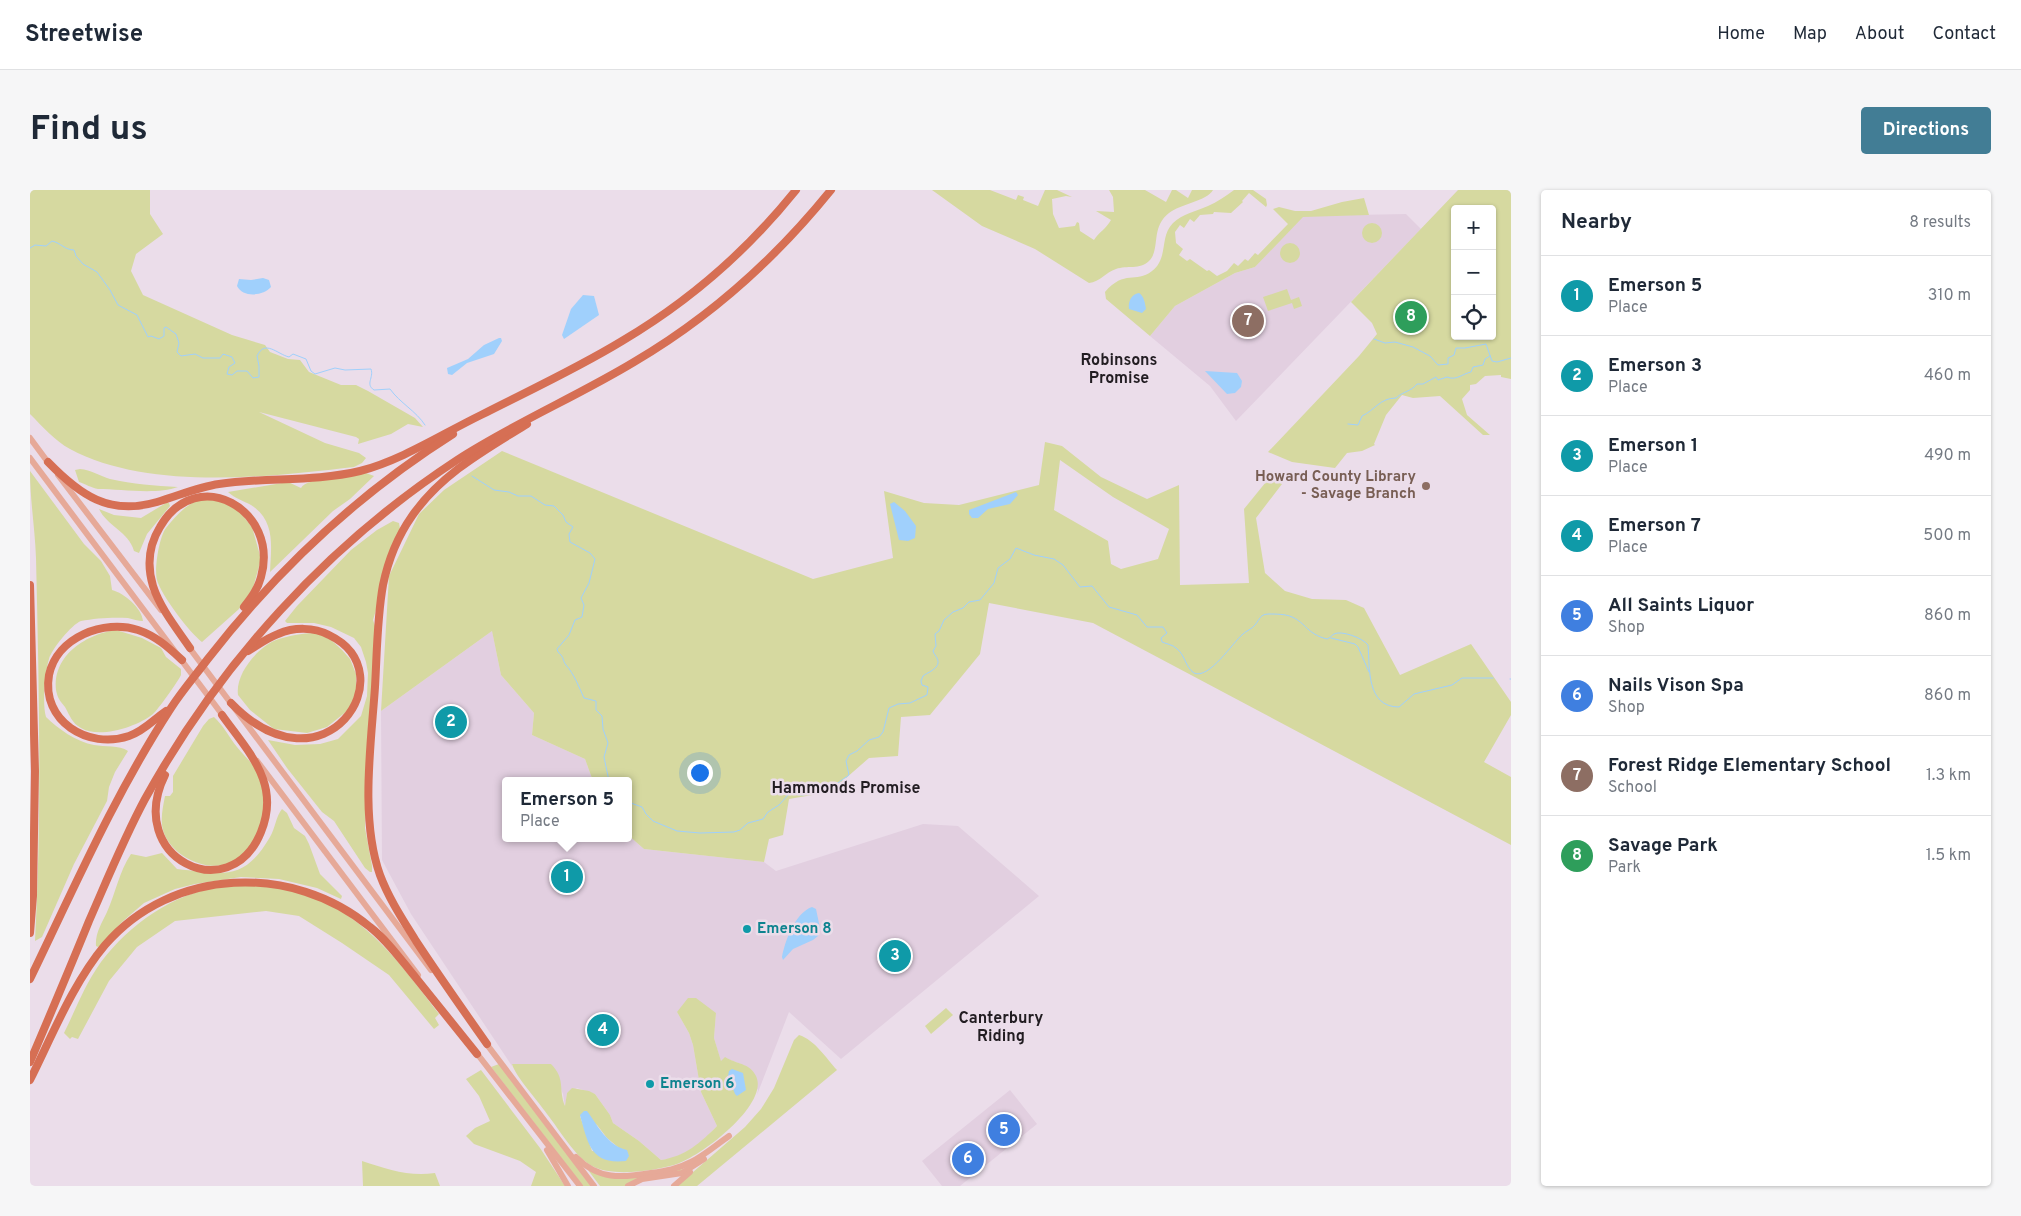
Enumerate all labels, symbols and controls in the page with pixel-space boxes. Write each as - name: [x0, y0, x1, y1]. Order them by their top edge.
- text: Streetwise: [25, 20, 143, 50]
- text: Home: [1717, 23, 1765, 46]
- text: Map: [1793, 23, 1827, 46]
- text: About: [1855, 23, 1904, 46]
- text: Contact: [1932, 23, 1996, 46]
- button: Directions: [1861, 107, 1991, 154]
- text: Find us: [30, 108, 148, 152]
- map controls: [1451, 205, 1496, 340]
- button: +: [1451, 205, 1496, 250]
- text: Nearby: [1561, 209, 1632, 236]
- text: 8 results: [1909, 213, 1971, 233]
- button: −: [1451, 250, 1496, 295]
- text: Emerson 5: [1608, 274, 1702, 298]
- text: 1: [1574, 286, 1580, 306]
- text: 310 m: [1928, 286, 1971, 306]
- button: locate: [1451, 295, 1496, 340]
- pin: 8: [1395, 298, 1427, 336]
- text: Place: [1608, 298, 1648, 318]
- pin: 7: [1232, 302, 1264, 340]
- district label: Robinsons Promise: [1081, 351, 1158, 389]
- text: Emerson 3: [1608, 354, 1702, 378]
- text: 2: [1572, 366, 1582, 386]
- text: 460 m: [1924, 366, 1971, 386]
- text: Place: [1608, 378, 1648, 398]
- text: Emerson 1: [1608, 434, 1698, 458]
- text: 3: [1572, 446, 1582, 466]
- text: 490 m: [1924, 446, 1971, 466]
- text: Place: [1608, 458, 1648, 478]
- place label: Howard County Library - Savage Branch: [1255, 468, 1416, 504]
- marker: Howard County Library - Savage Branch: [1420, 480, 1432, 492]
- text: Emerson 7: [1608, 514, 1701, 538]
- text: 4: [1572, 526, 1582, 546]
- text: 500 m: [1923, 526, 1971, 546]
- text: Place: [1608, 538, 1648, 558]
- text: All Saints Liquor: [1608, 594, 1754, 618]
- text: 5: [1572, 606, 1582, 626]
- text: 860 m: [1924, 606, 1971, 626]
- text: Shop: [1608, 618, 1645, 638]
- text: Nails Vison Spa: [1608, 674, 1744, 698]
- text: 6: [1572, 686, 1582, 706]
- text: 860 m: [1924, 686, 1971, 706]
- text: Shop: [1608, 698, 1645, 718]
- pin: 2: [435, 703, 467, 741]
- text: Forest Ridge Elementary School: [1608, 754, 1891, 778]
- your location: [687, 760, 713, 786]
- text: 7: [1573, 766, 1581, 786]
- text: 1.3 km: [1926, 766, 1971, 786]
- popup: [502, 777, 632, 842]
- text: School: [1608, 778, 1657, 798]
- district label: Hammonds Promise: [772, 779, 921, 799]
- text: Emerson 5: [520, 788, 614, 812]
- text: Place: [520, 812, 560, 832]
- text: Savage Park: [1608, 834, 1718, 858]
- text: 8: [1572, 846, 1582, 866]
- text: 1.5 km: [1926, 846, 1971, 866]
- pin: 1: [551, 858, 583, 896]
- text: Park: [1608, 858, 1641, 878]
- place label: Emerson 8: [757, 920, 832, 939]
- marker: Emerson 8: [741, 923, 753, 935]
- pin: 3: [879, 937, 911, 975]
- district label: Canterbury Riding: [959, 1009, 1043, 1047]
- pin: 4: [587, 1011, 619, 1049]
- place label: Emerson 6: [660, 1075, 734, 1094]
- marker: Emerson 6: [644, 1078, 656, 1090]
- pin: 5: [988, 1111, 1020, 1149]
- pin: 6: [952, 1140, 984, 1178]

